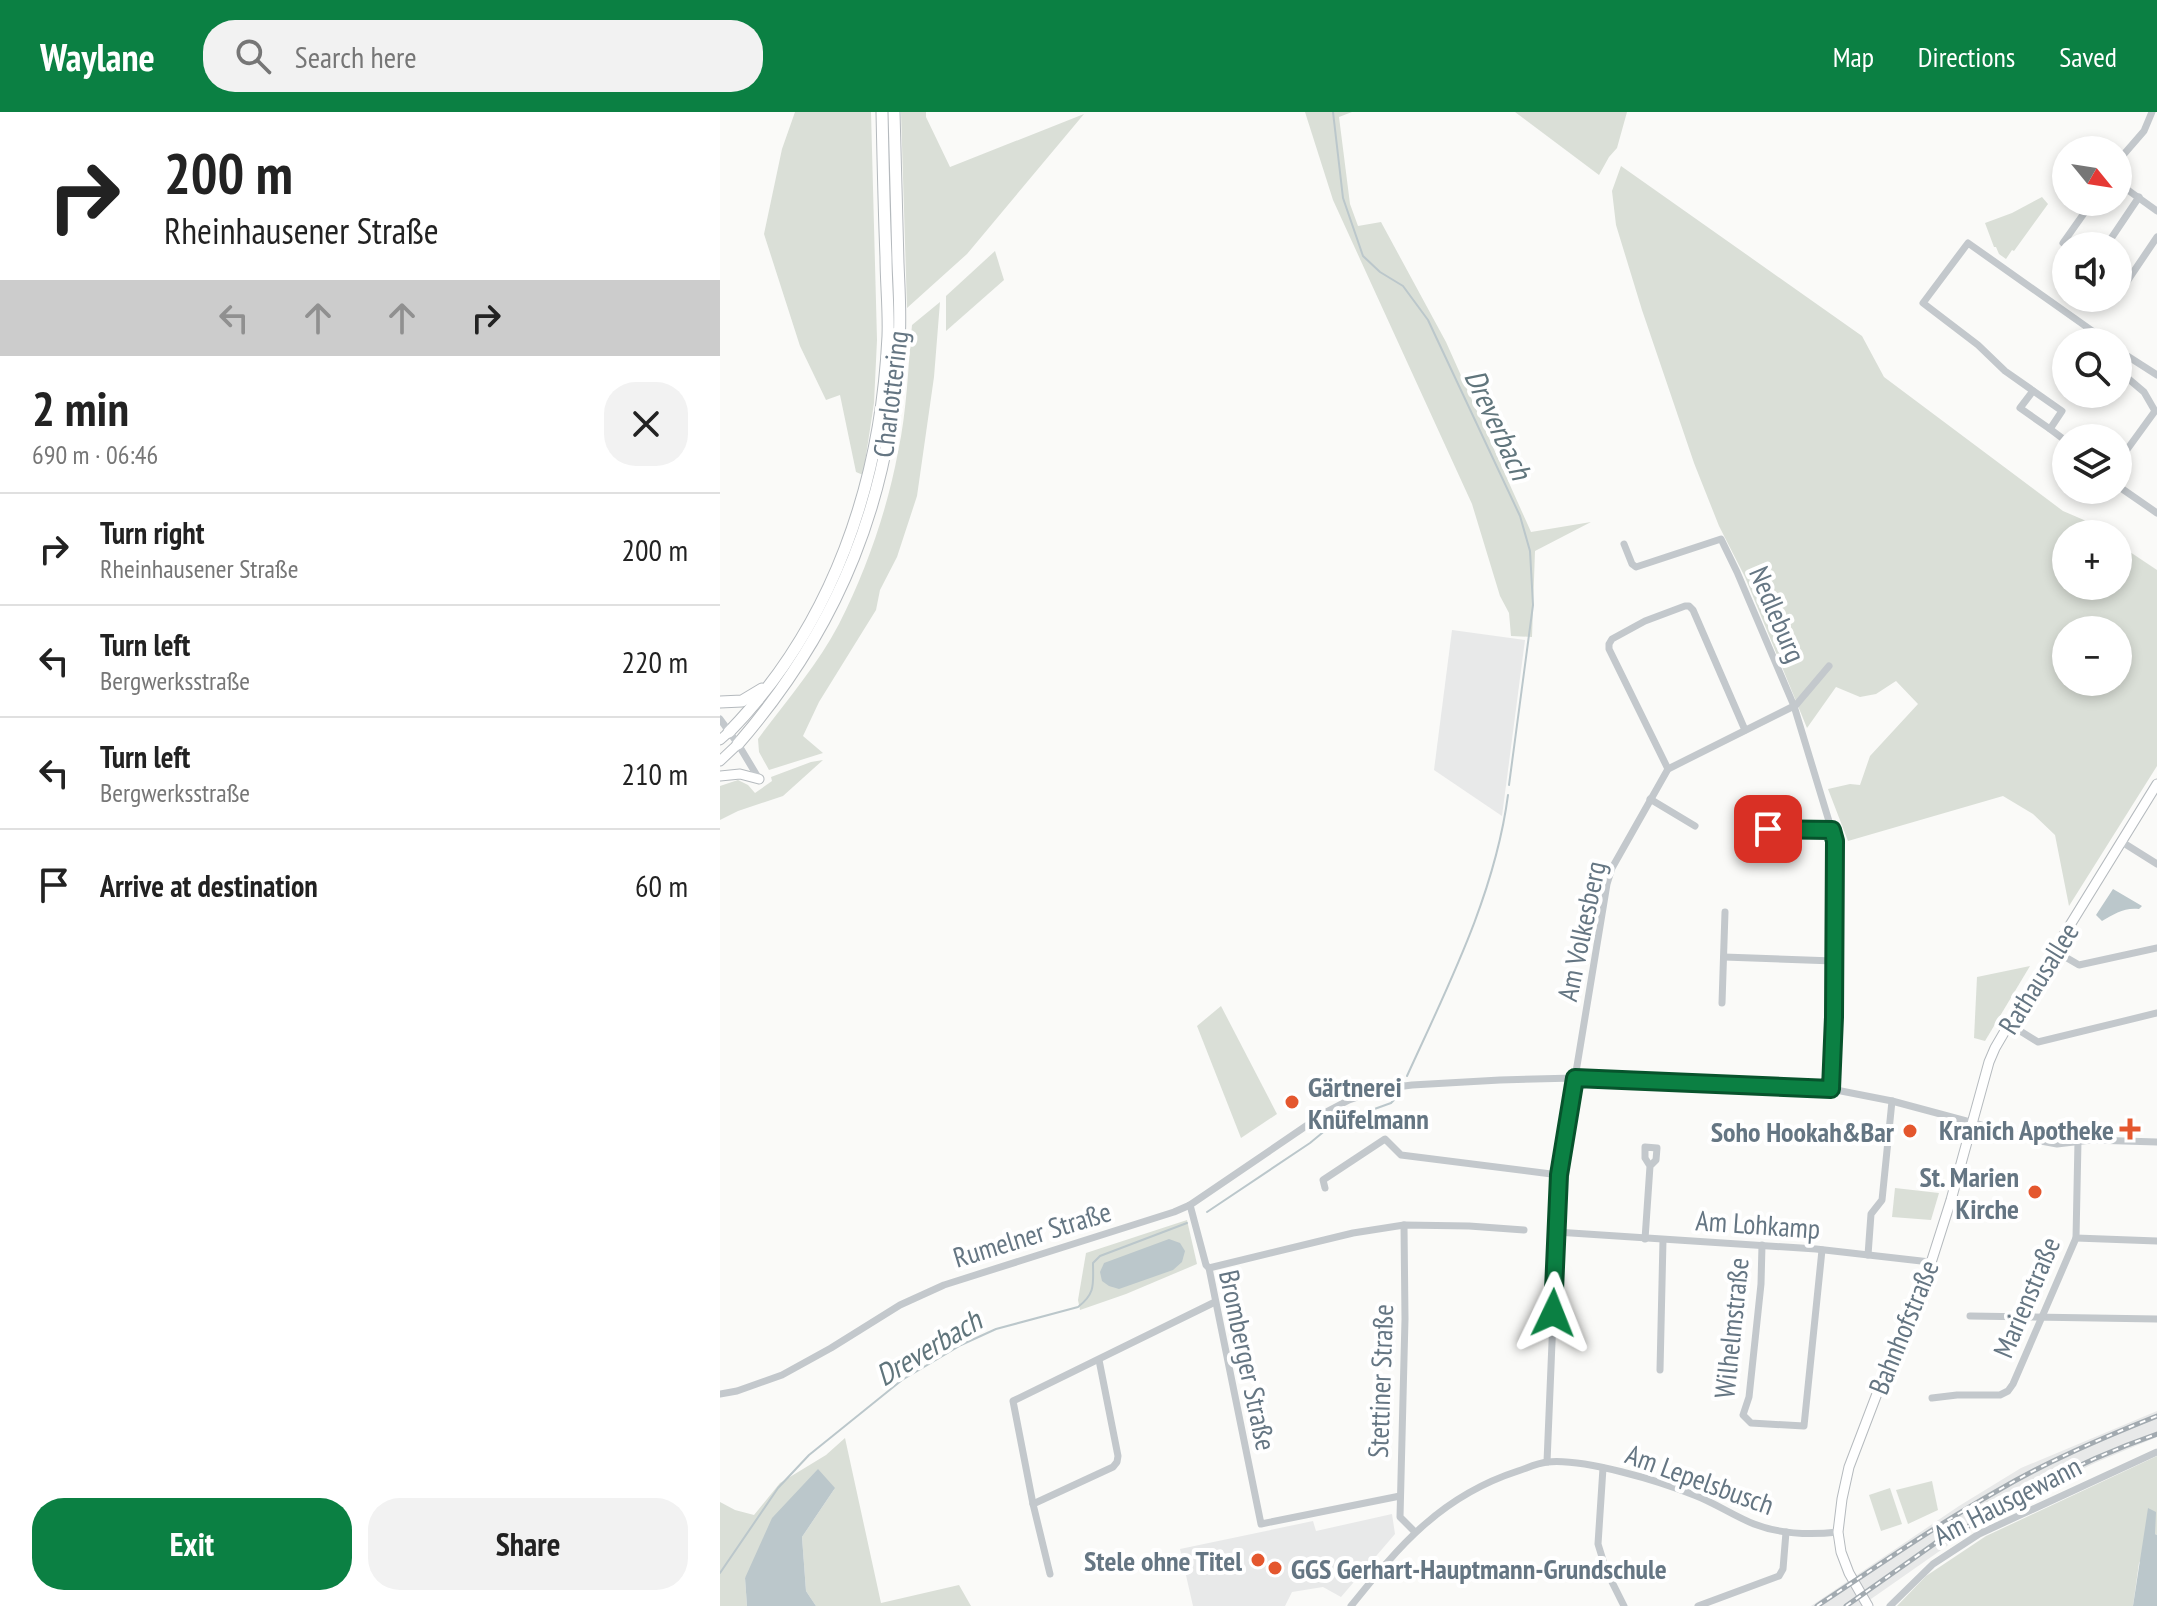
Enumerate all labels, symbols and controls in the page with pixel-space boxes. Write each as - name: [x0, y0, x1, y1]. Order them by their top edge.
- search box: [203, 20, 763, 92]
- text: Waylane: [40, 32, 155, 81]
- icon: search: [231, 34, 275, 78]
- text: Search here: [295, 37, 417, 76]
- text: Map: [1833, 38, 1874, 75]
- text: Directions: [1918, 38, 2015, 75]
- text: Saved: [2059, 38, 2117, 75]
- north arrow: [2052, 136, 2132, 216]
- map controls: [2052, 136, 2132, 696]
- text: 200 m: [164, 137, 293, 209]
- icon: right: [32, 144, 136, 248]
- text: Rheinhausener Straße: [164, 207, 439, 254]
- button: sound: [2052, 232, 2132, 312]
- icon: left: [212, 296, 256, 340]
- icon: ahead: [296, 296, 340, 340]
- icon: ahead: [380, 296, 424, 340]
- icon: right: [464, 296, 508, 340]
- street label: Charlottering: [864, 328, 916, 460]
- button: search: [2052, 328, 2132, 408]
- water label: Dreverbach: [1457, 363, 1542, 487]
- text: 2 min: [32, 377, 129, 439]
- button: close: [604, 382, 688, 466]
- button: layers: [2052, 424, 2132, 504]
- text: 690 m · 06:46: [32, 438, 158, 471]
- text: Turn right: [100, 513, 204, 552]
- button: +: [2052, 520, 2132, 600]
- icon: right: [32, 527, 76, 571]
- text: 200 m: [622, 530, 688, 569]
- text: Rheinhausener Straße: [100, 552, 298, 585]
- street label: Nedleburg: [1741, 560, 1815, 668]
- button: −: [2052, 616, 2132, 696]
- text: Turn left: [100, 625, 190, 664]
- icon: left: [32, 639, 76, 683]
- text: 220 m: [622, 642, 688, 681]
- text: Bergwerksstraße: [100, 664, 250, 697]
- text: Turn left: [100, 737, 190, 776]
- icon: left: [32, 751, 76, 795]
- text: 210 m: [622, 754, 688, 793]
- text: Bergwerksstraße: [100, 776, 250, 809]
- pin: [1734, 795, 1802, 863]
- icon: arrive: [1746, 807, 1790, 851]
- street label: Am Volkesberg: [1548, 858, 1614, 1004]
- icon: arrive: [32, 863, 76, 907]
- text: Arrive at destination: [100, 866, 318, 905]
- text: 60 m: [635, 866, 688, 905]
- street label: Rathausallee: [1989, 915, 2087, 1041]
- place label: Gärtnerei Knüfelmann: [1308, 1068, 1429, 1137]
- marker: Gärtnerei Knüfelmann: [1283, 1093, 1301, 1111]
- place label: Kranich Apotheke: [1939, 1111, 2114, 1148]
- place label: Soho Hookah&Bar: [1711, 1113, 1895, 1150]
- marker: Kranich Apotheke: [2121, 1120, 2139, 1138]
- marker: Soho Hookah&Bar: [1901, 1122, 1919, 1140]
- place label: St. Marien Kirche: [1919, 1158, 2019, 1227]
- marker: St. Marien Kirche: [2026, 1183, 2044, 1201]
- street label: Rumelner Straße: [949, 1192, 1115, 1276]
- street label: Am Lohkamp: [1695, 1201, 1821, 1247]
- street label: Marienstraße: [1984, 1231, 2068, 1363]
- street label: Bahnhofstraße: [1859, 1254, 1947, 1400]
- street label: Wilhelmstraße: [1705, 1256, 1757, 1400]
- street label: Bromberger Straße: [1211, 1266, 1285, 1454]
- position arrow: [1511, 1271, 1595, 1355]
- water label: Dreverbach: [868, 1299, 990, 1394]
- street label: Stettiner Straße: [1359, 1304, 1401, 1458]
- street label: Am Lepelsbusch: [1621, 1435, 1779, 1523]
- street label: Am Hausgewann: [1927, 1447, 2087, 1553]
- button: Exit: [32, 1498, 352, 1590]
- button: Share: [368, 1498, 688, 1590]
- place label: Stele ohne Titel: [1084, 1542, 1242, 1579]
- place label: GGS Gerhart-Hauptmann-Grundschule: [1291, 1550, 1667, 1587]
- marker: Stele ohne Titel: [1249, 1551, 1267, 1569]
- marker: GGS Gerhart-Hauptmann-Grundschule: [1266, 1559, 1284, 1577]

